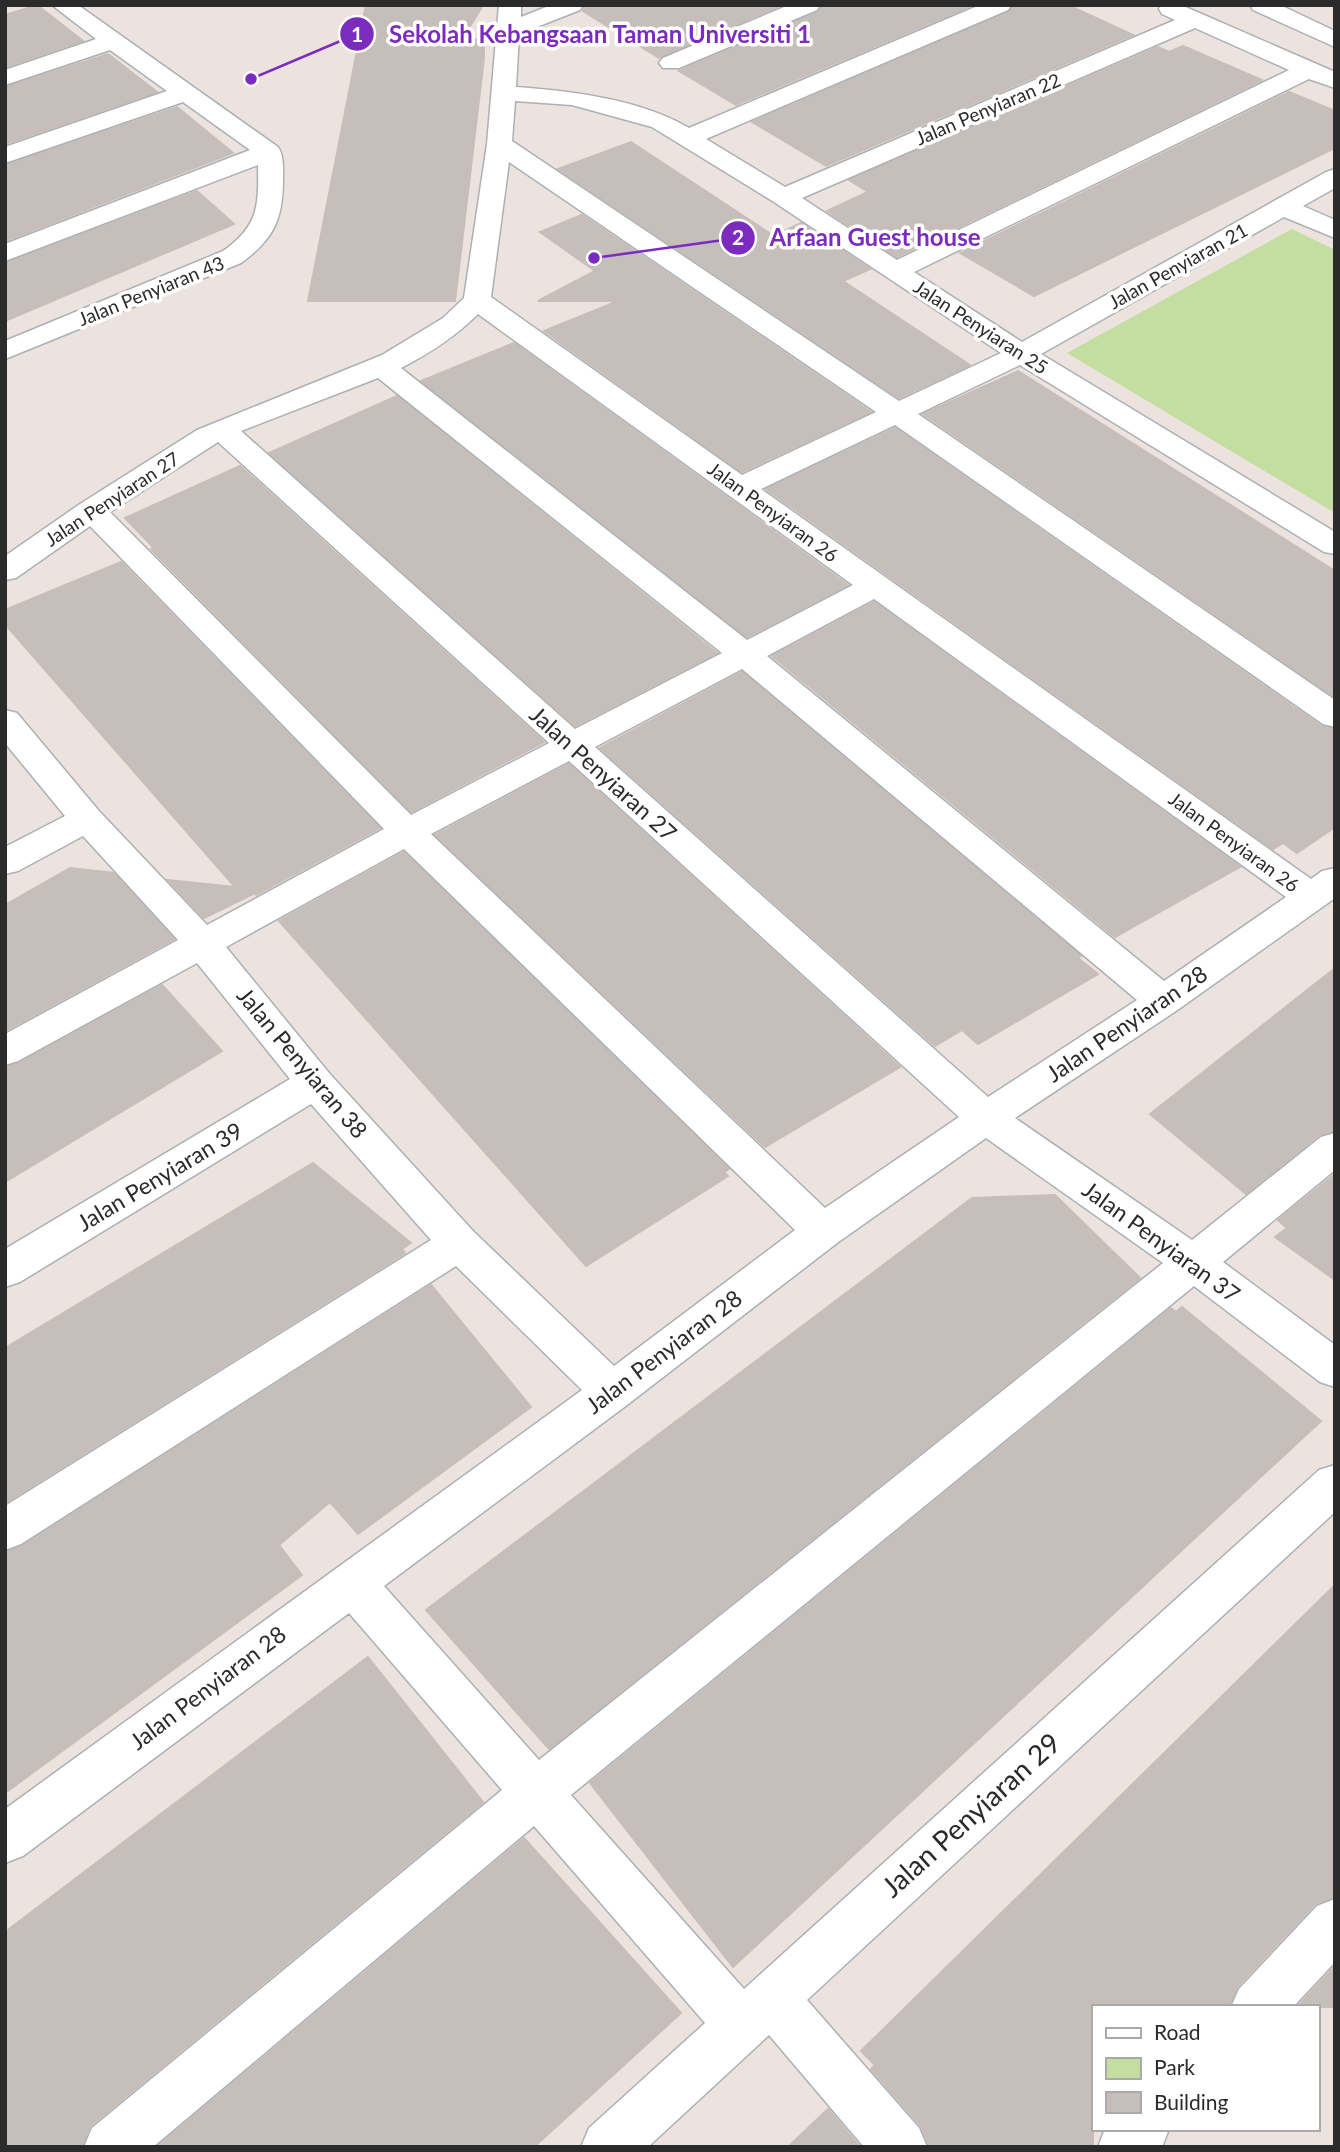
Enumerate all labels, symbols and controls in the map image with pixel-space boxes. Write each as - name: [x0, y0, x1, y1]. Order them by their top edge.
- callout: Sekolah Kebangsaan Taman Universiti 1: [339, 12, 825, 57]
- text: Sekolah Kebangsaan Taman Universiti 1: [389, 19, 811, 48]
- text: 1: [351, 21, 363, 46]
- street label: Jalan Penyiaran 22: [912, 68, 1064, 149]
- callout: Arfaan Guest house: [721, 215, 995, 260]
- street label: Jalan Penyiaran 21: [1104, 218, 1251, 313]
- text: Arfaan Guest house: [768, 222, 981, 251]
- text: 2: [732, 224, 744, 249]
- street label: Jalan Penyiaran 43: [75, 251, 227, 330]
- street label: Jalan Penyiaran 25: [910, 275, 1053, 379]
- street label: Jalan Penyiaran 27: [40, 447, 183, 551]
- street label: Jalan Penyiaran 26: [704, 457, 843, 567]
- street label: Jalan Penyiaran 27: [524, 700, 683, 847]
- street label: Jalan Penyiaran 26: [1165, 787, 1304, 897]
- street label: Jalan Penyiaran 28: [1041, 959, 1212, 1087]
- street label: Jalan Penyiaran 38: [232, 981, 374, 1143]
- street label: Jalan Penyiaran 39: [72, 1116, 247, 1237]
- street label: Jalan Penyiaran 37: [1077, 1175, 1246, 1308]
- street label: Jalan Penyiaran 28: [580, 1283, 747, 1419]
- street label: Jalan Penyiaran 28: [124, 1619, 291, 1755]
- street label: Jalan Penyiaran 29: [874, 1725, 1067, 1903]
- legend: [1092, 2005, 1319, 2131]
- text: Road: [1154, 2019, 1201, 2044]
- text: Park: [1154, 2054, 1195, 2079]
- text: Building: [1154, 2089, 1229, 2114]

